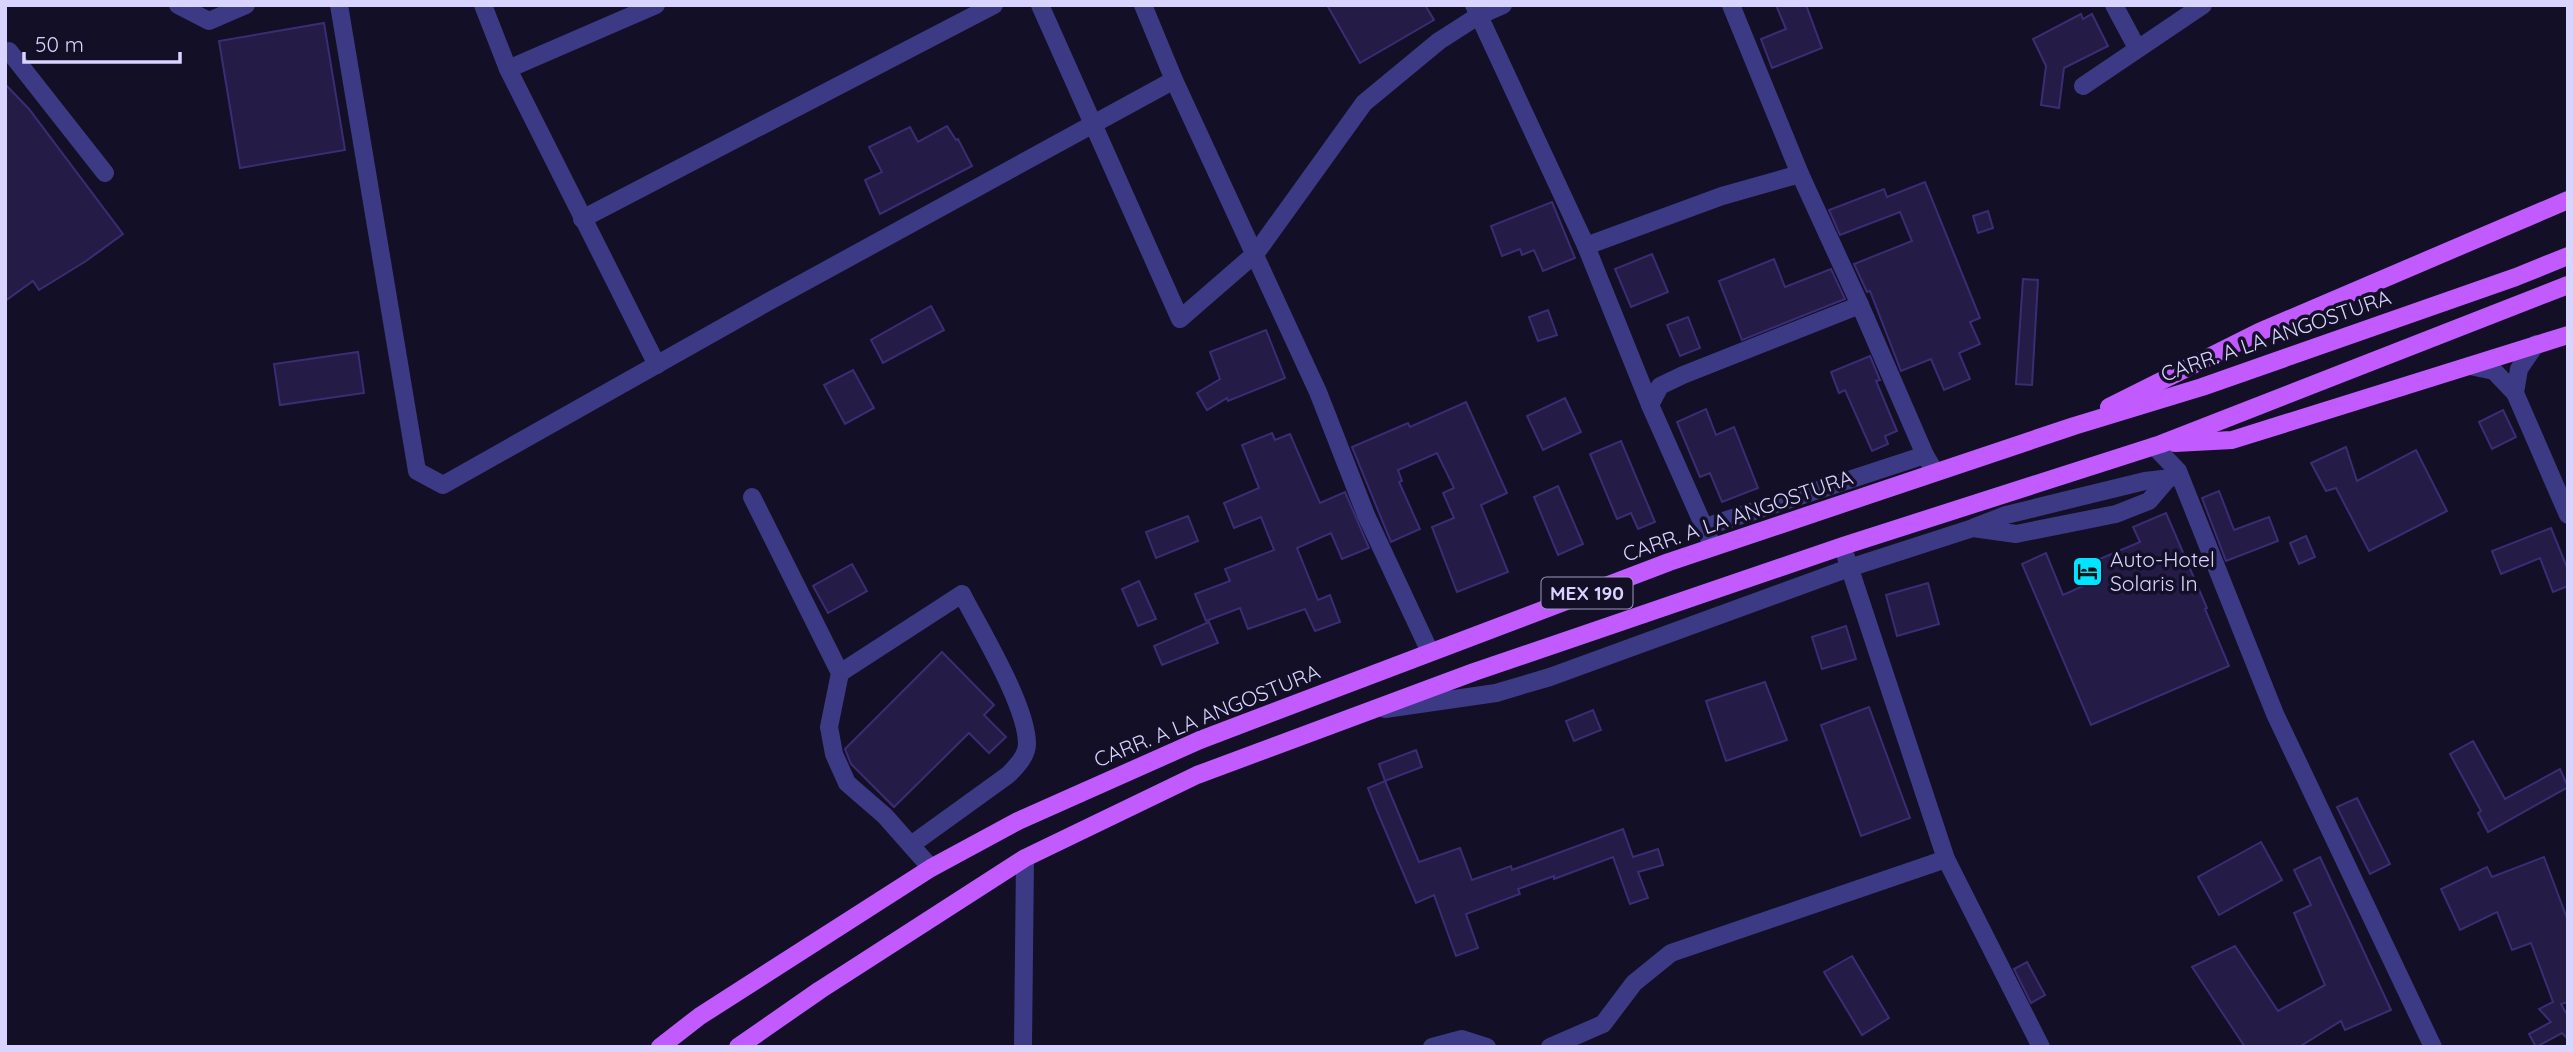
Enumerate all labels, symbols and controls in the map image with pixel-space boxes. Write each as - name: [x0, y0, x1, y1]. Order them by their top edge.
- scale bar: [24, 21, 180, 65]
- text: 50 m: [35, 31, 84, 57]
- street label: CARR. A LA ANGOSTURA: [2157, 283, 2394, 387]
- street label: CARR. A LA ANGOSTURA: [1619, 463, 1856, 567]
- place label: Auto-Hotel Solaris In: [2110, 546, 2215, 596]
- hotel icon: Auto-Hotel Solaris In: [2070, 555, 2104, 589]
- road number: MEX 190: [1542, 578, 1632, 608]
- street label: CARR. A LA ANGOSTURA: [1090, 658, 1323, 772]

